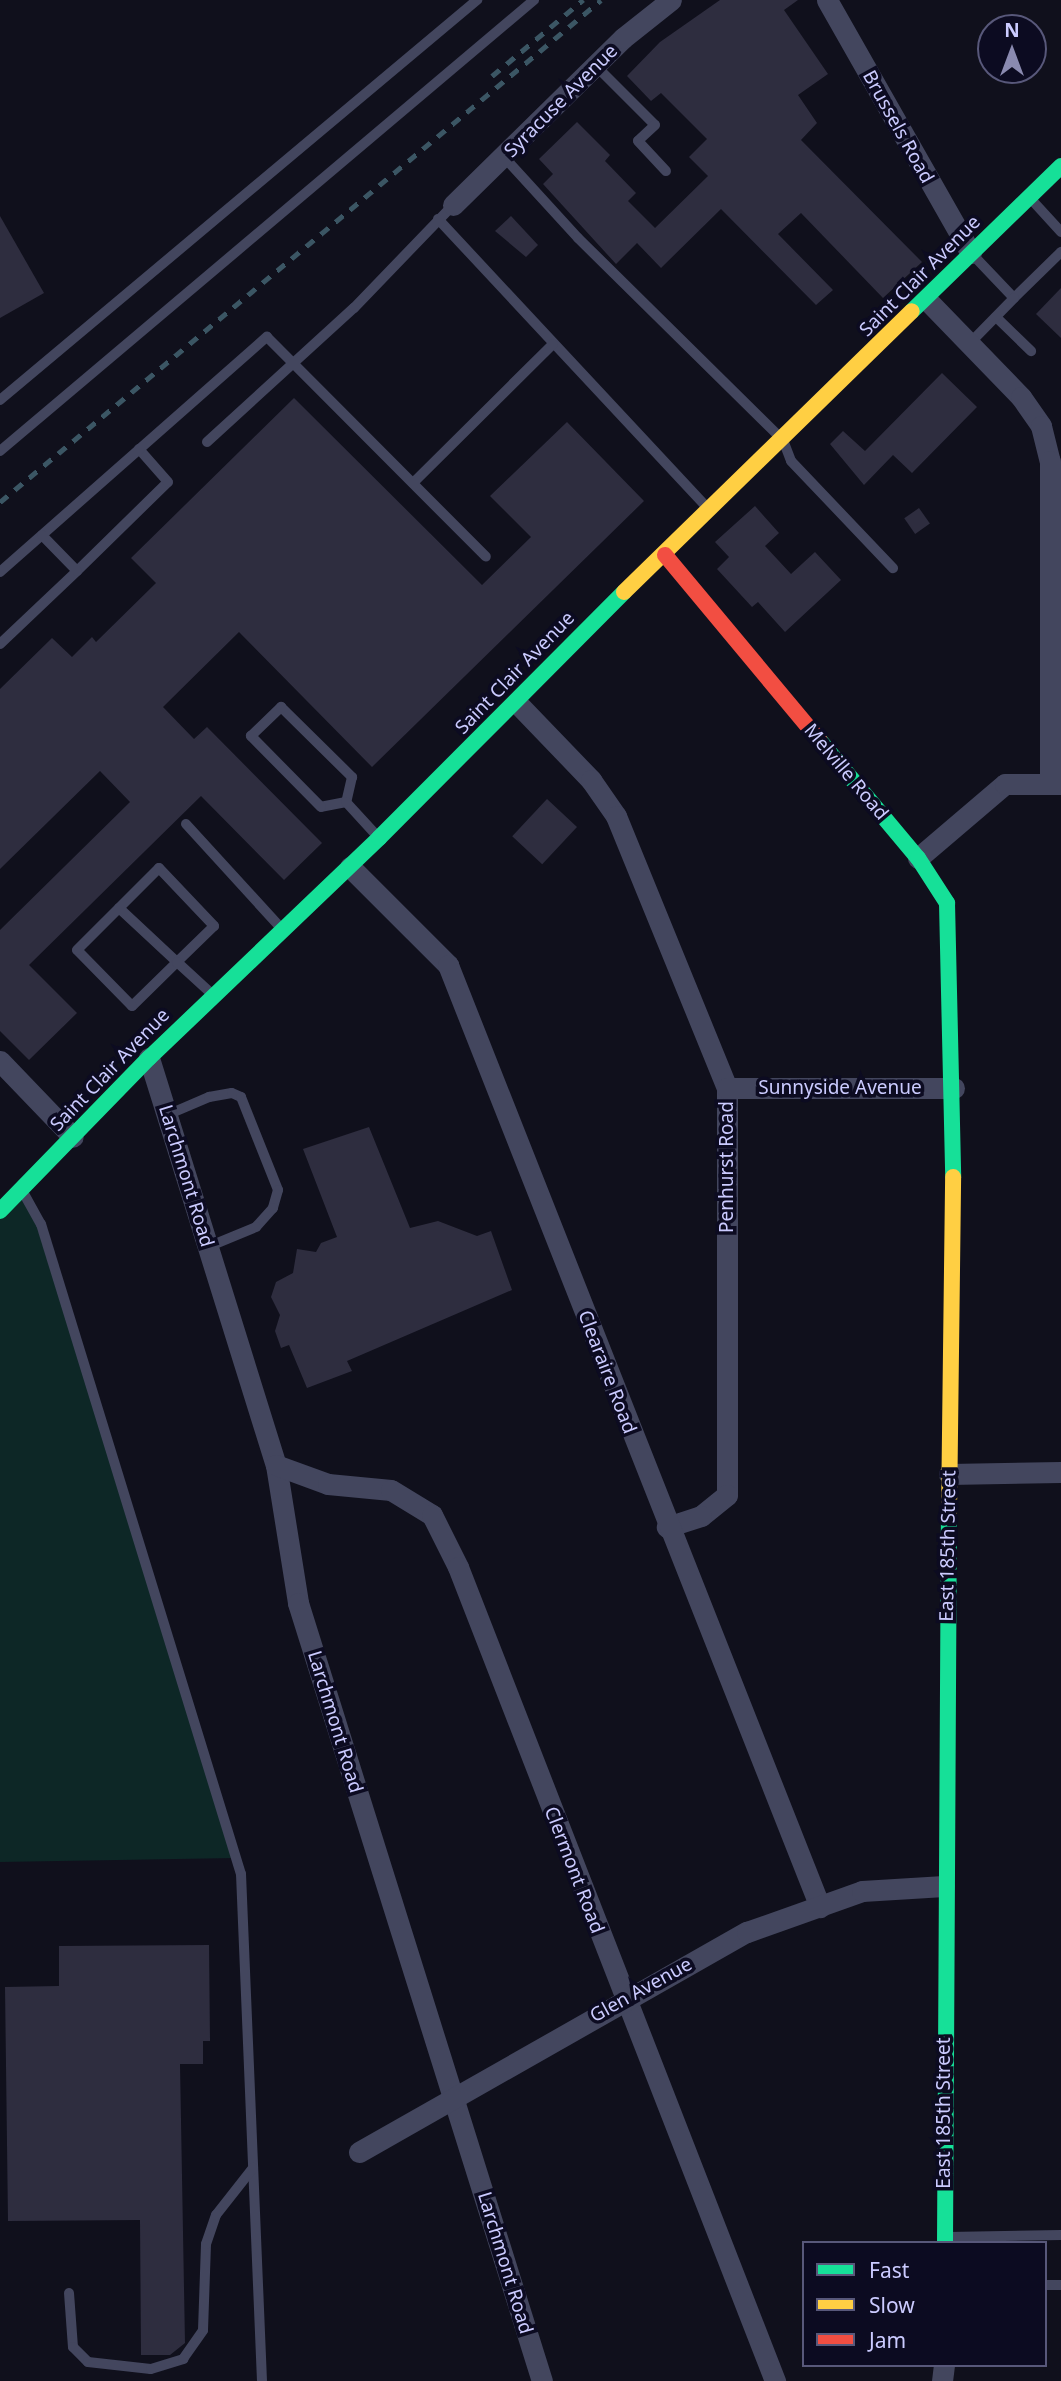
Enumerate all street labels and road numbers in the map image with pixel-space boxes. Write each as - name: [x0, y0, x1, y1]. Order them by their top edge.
- street label: Syracuse Avenue: [500, 40, 622, 162]
- street label: Brussels Road: [858, 67, 938, 187]
- street label: Saint Clair Avenue: [855, 211, 985, 341]
- street label: Saint Clair Avenue: [451, 607, 579, 739]
- street label: Melville Road: [799, 719, 893, 825]
- street label: Saint Clair Avenue: [46, 1004, 174, 1136]
- street label: Sunnyside Avenue: [758, 1077, 922, 1099]
- street label: Penhurst Road: [716, 1101, 738, 1233]
- street label: Larchmont Road: [154, 1102, 218, 1250]
- street label: Clearaire Road: [573, 1307, 641, 1437]
- street label: East 185th Street: [935, 1470, 961, 1622]
- street label: Larchmont Road: [303, 1648, 367, 1796]
- street label: Clermont Road: [539, 1803, 609, 1937]
- street label: Glen Avenue: [586, 1953, 696, 2027]
- street label: East 185th Street: [933, 2037, 955, 2189]
- street label: Larchmont Road: [473, 2189, 537, 2337]

